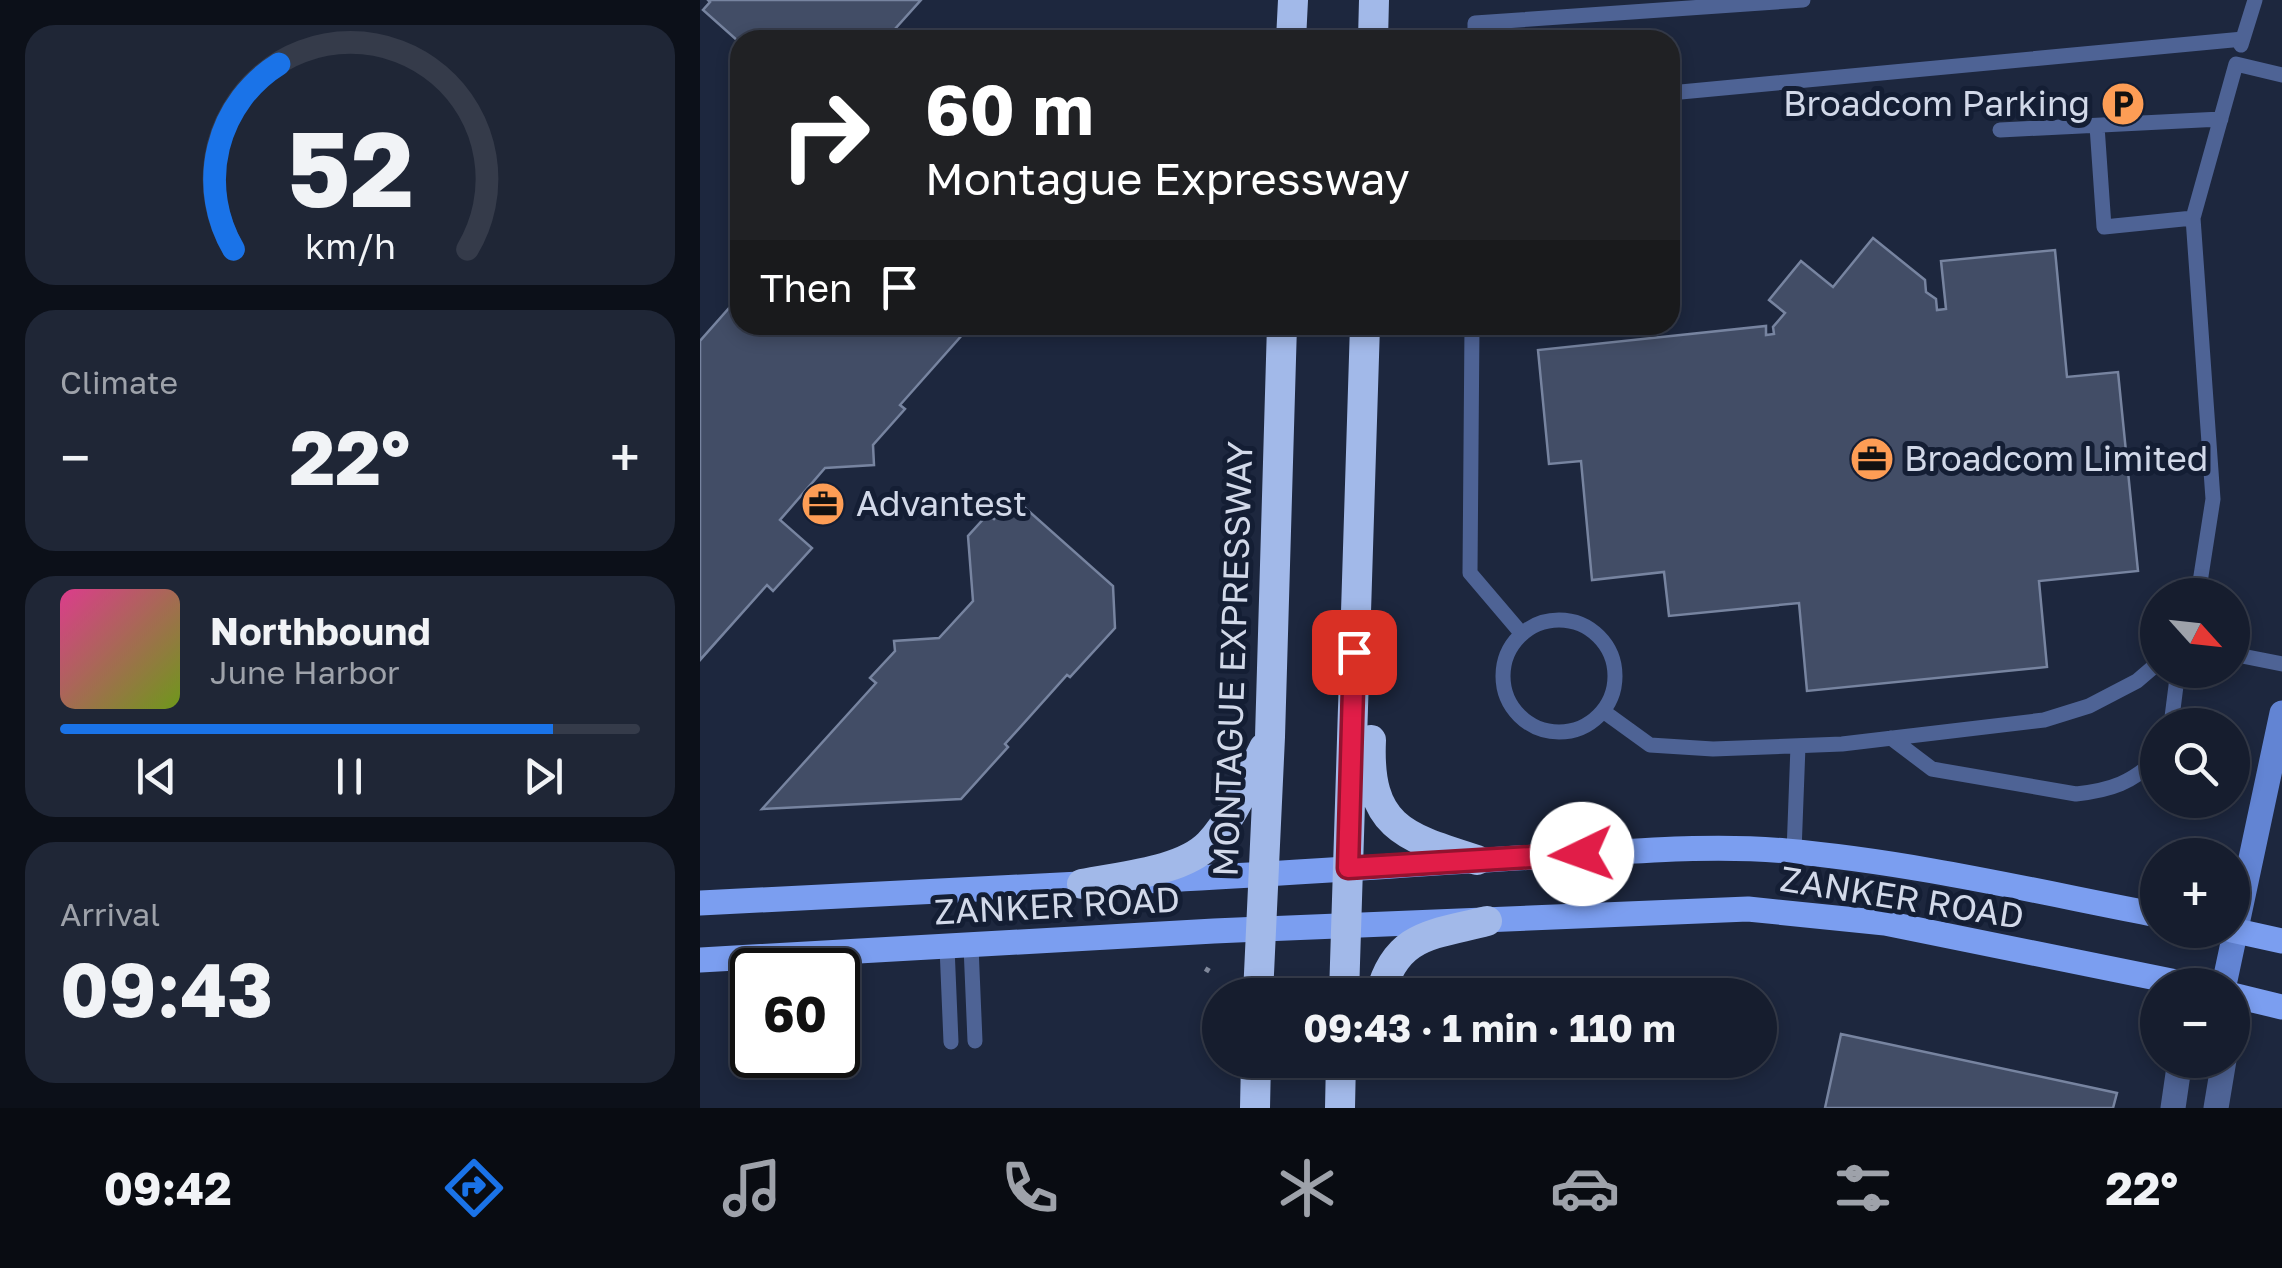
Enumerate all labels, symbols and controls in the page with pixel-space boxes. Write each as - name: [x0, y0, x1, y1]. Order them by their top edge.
- text: 60 m: [925, 66, 1094, 150]
- icon: right: [760, 70, 890, 200]
- parking icon: Broadcom Parking: [2100, 81, 2146, 127]
- place label: Broadcom Parking: [1783, 82, 2090, 124]
- text: 52: [287, 105, 413, 230]
- text: Montague Expressway: [925, 151, 1410, 205]
- text: km/h: [305, 224, 395, 267]
- icon: arrive: [872, 260, 927, 315]
- text: Then: [760, 265, 852, 310]
- text: Climate: [60, 363, 178, 401]
- text: 22°: [290, 411, 410, 502]
- text: −: [60, 424, 90, 490]
- text: +: [610, 424, 640, 490]
- office icon: Broadcom Limited: [1849, 436, 1895, 482]
- place label: Broadcom Limited: [1904, 437, 2208, 479]
- street label: MONTAGUE EXPRESSWAY: [1203, 440, 1261, 877]
- office icon: Advantest: [800, 481, 846, 527]
- place label: Advantest: [856, 482, 1027, 524]
- north arrow: [2140, 578, 2250, 688]
- map controls: [2140, 578, 2250, 1078]
- text: Northbound: [210, 608, 431, 653]
- pin: [1312, 610, 1397, 695]
- icon: arrive: [1327, 625, 1382, 680]
- text: June Harbor: [210, 653, 400, 691]
- button: search: [2140, 708, 2250, 818]
- icon: previous: [129, 749, 184, 804]
- icon: pause: [322, 749, 377, 804]
- icon: next: [516, 749, 571, 804]
- position arrow: [1530, 802, 1634, 906]
- button: +: [2140, 838, 2250, 948]
- street label: ZANKER ROAD: [1777, 857, 2027, 937]
- street label: ZANKER ROAD: [933, 878, 1181, 932]
- text: Arrival: [60, 895, 160, 933]
- text: 09:43: [60, 943, 273, 1034]
- speed limit sign: 60: [730, 948, 860, 1078]
- button: −: [2140, 968, 2250, 1078]
- text: 09:43 · 1 min · 110 m: [1303, 1005, 1676, 1050]
- icon: directions: [439, 1153, 509, 1223]
- icon: music: [717, 1153, 787, 1223]
- icon: phone: [995, 1153, 1065, 1223]
- icon: climate: [1272, 1153, 1342, 1223]
- icon: car: [1550, 1153, 1620, 1223]
- icon: filters: [1828, 1153, 1898, 1223]
- text: 09:42: [104, 1161, 232, 1215]
- text: 22°: [2106, 1161, 2178, 1215]

